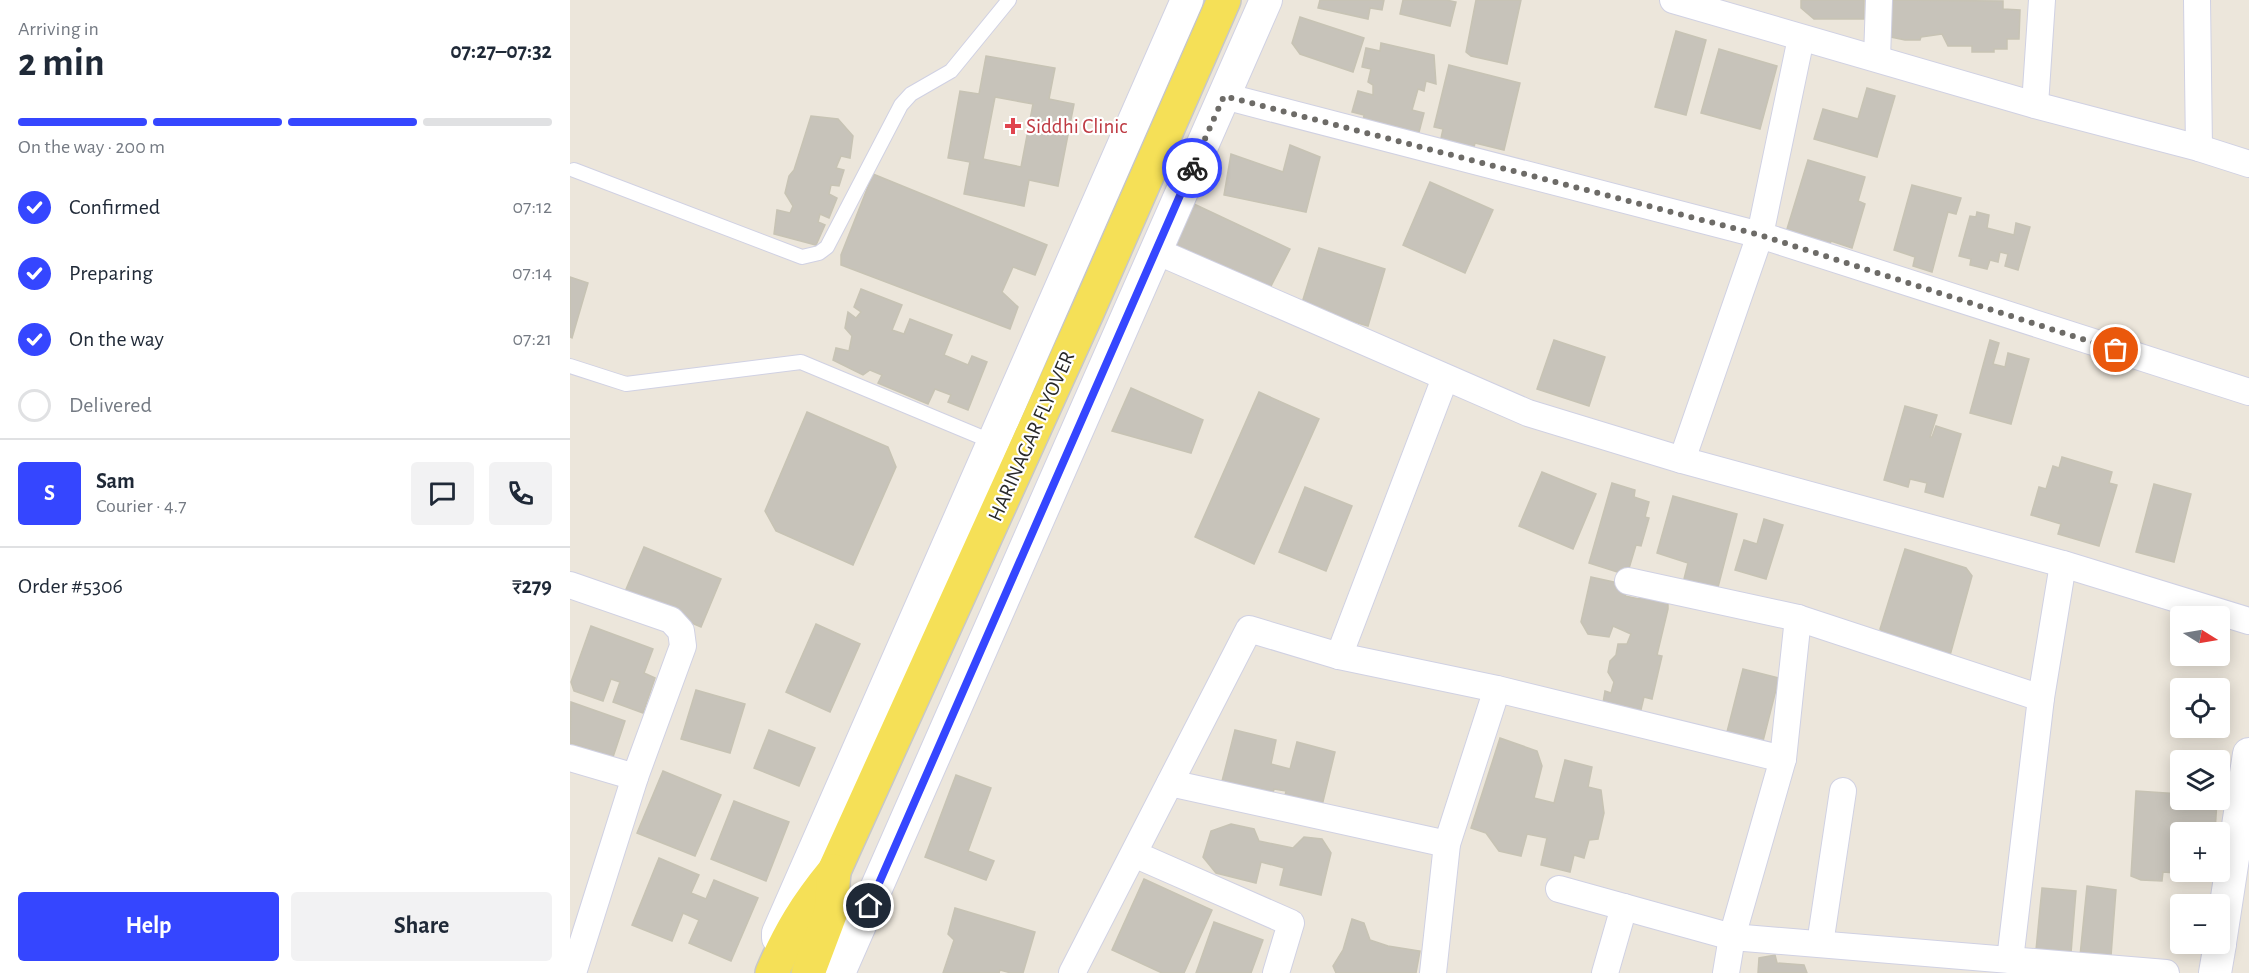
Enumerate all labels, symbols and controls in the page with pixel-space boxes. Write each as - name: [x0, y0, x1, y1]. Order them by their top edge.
- text: Arriving in: [18, 19, 99, 39]
- text: 07:27–07:32: [450, 40, 552, 62]
- text: 2 min: [18, 44, 105, 83]
- place label: Siddhi Clinic: [1026, 116, 1127, 137]
- marker: Siddhi Clinic: [1004, 117, 1022, 135]
- text: On the way · 200 m: [18, 137, 165, 157]
- courier: [1162, 138, 1222, 198]
- icon: bike: [1176, 152, 1209, 185]
- icon: check: [18, 191, 51, 224]
- text: Confirmed: [69, 196, 160, 218]
- text: 07:12: [513, 197, 552, 217]
- icon: check: [18, 257, 51, 290]
- text: Preparing: [69, 262, 153, 284]
- text: 07:14: [512, 263, 552, 283]
- icon: check: [18, 323, 51, 356]
- pin: [2090, 324, 2141, 375]
- text: On the way: [69, 328, 164, 350]
- text: 07:21: [513, 329, 552, 349]
- icon: bag: [2099, 333, 2132, 366]
- street label: HARINAGAR FLYOVER: [985, 348, 1078, 524]
- text: Delivered: [69, 394, 152, 416]
- button: chat: [411, 462, 474, 525]
- button: phone: [489, 462, 552, 525]
- text: Sam: [96, 470, 135, 492]
- text: S: [44, 482, 55, 504]
- text: Courier · 4.7: [96, 496, 187, 516]
- text: Order #5306: [18, 575, 123, 597]
- text: ₹279: [512, 575, 552, 597]
- north arrow: [2170, 606, 2230, 666]
- map controls: [2170, 606, 2230, 954]
- button: locate: [2170, 678, 2230, 738]
- button: layers: [2170, 750, 2230, 810]
- button: +: [2170, 822, 2230, 882]
- pin: [843, 880, 894, 931]
- icon: home: [852, 889, 885, 922]
- button: Help: [18, 892, 279, 961]
- button: Share: [291, 892, 552, 961]
- button: −: [2170, 894, 2230, 954]

